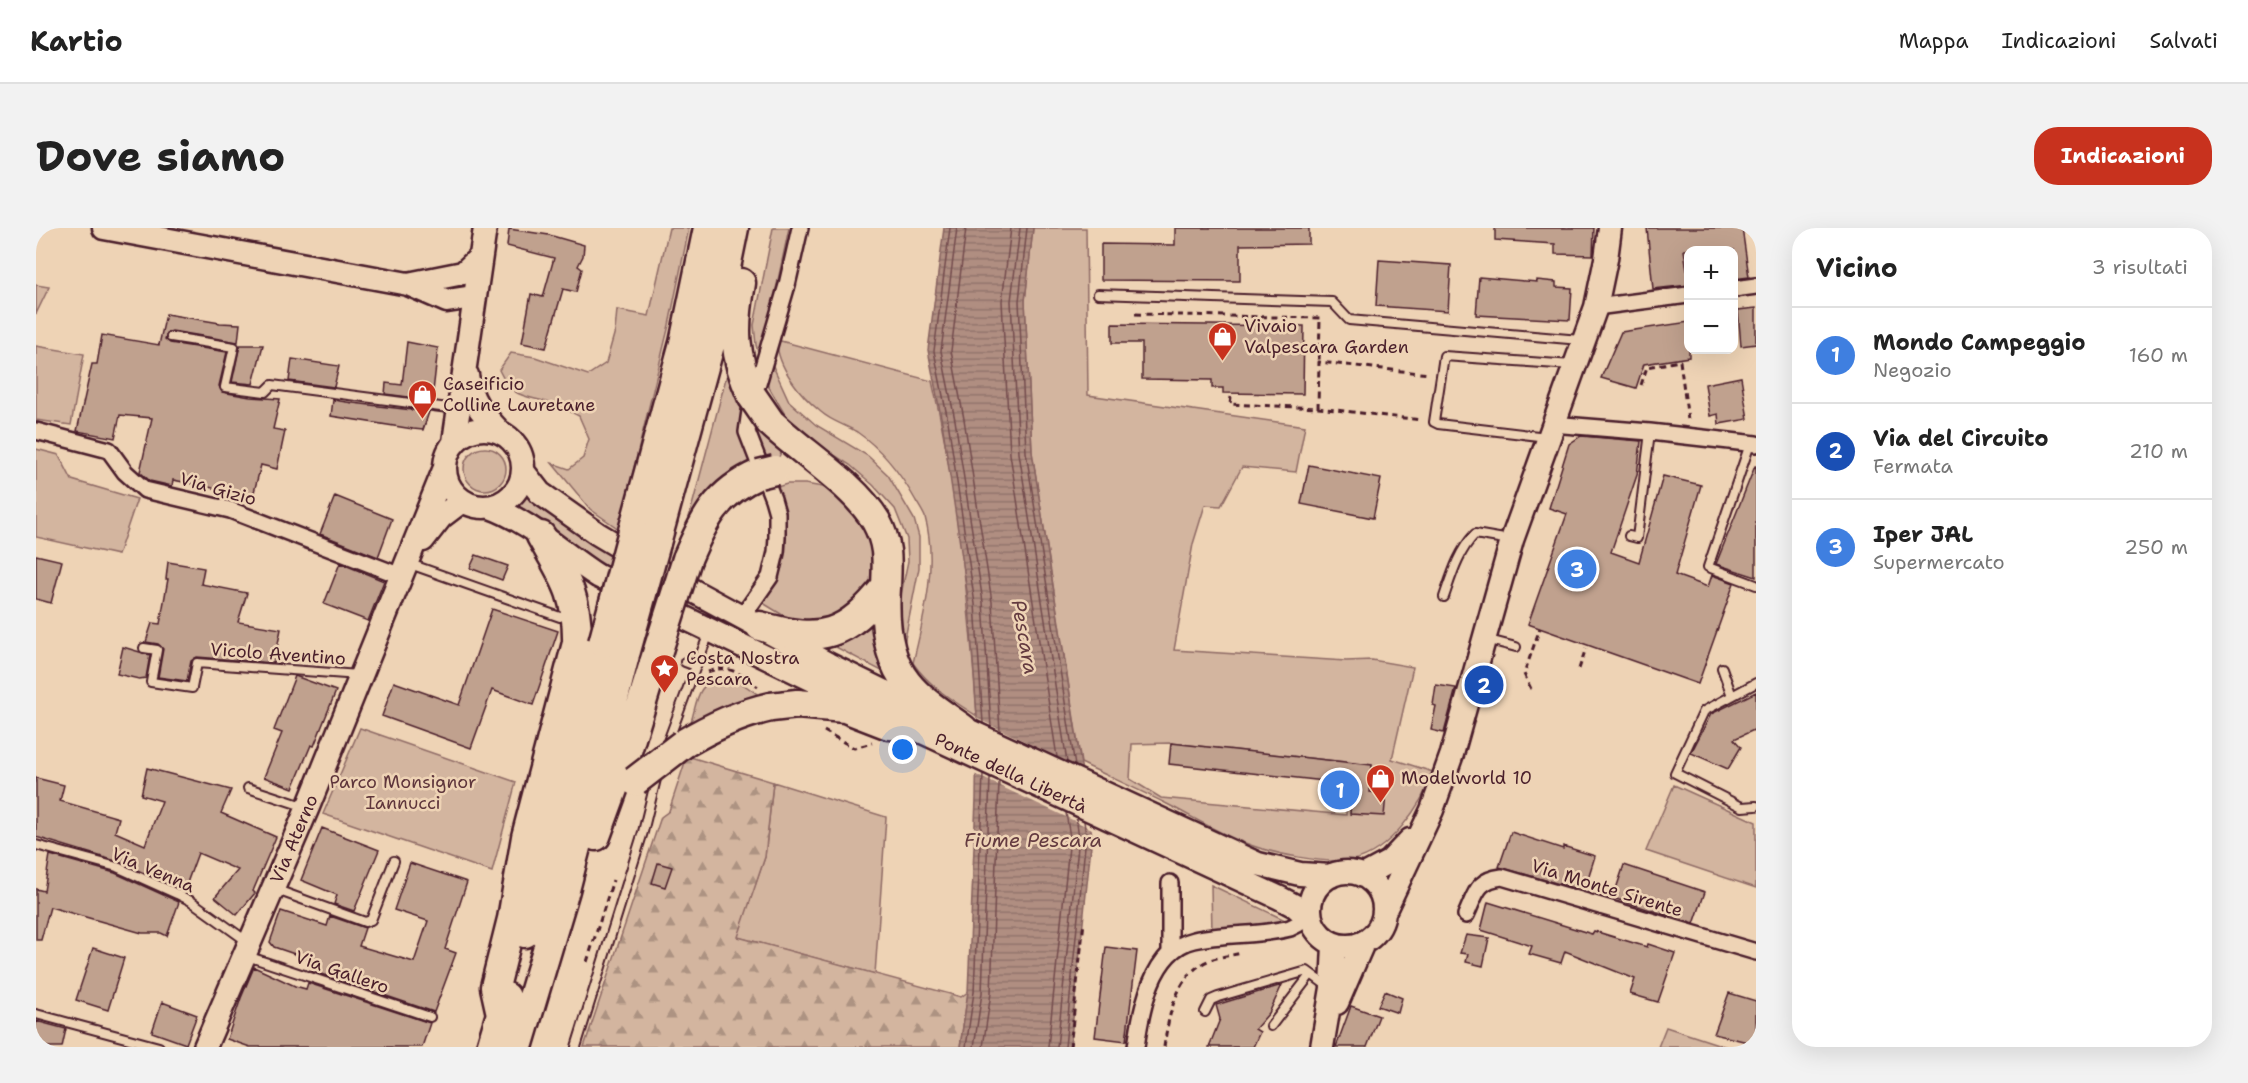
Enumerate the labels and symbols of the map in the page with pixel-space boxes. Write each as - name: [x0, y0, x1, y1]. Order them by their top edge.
- place label: Vivaio Valpescara Garden: [1244, 314, 1409, 359]
- shop icon: Vivaio Valpescara Garden: [1207, 320, 1239, 362]
- place label: Caseificio Colline Lauretane: [443, 372, 595, 417]
- shop icon: Caseificio Colline Lauretane: [406, 378, 438, 420]
- street label: Via Gizio: [177, 467, 259, 511]
- pin: 3: [1558, 546, 1596, 592]
- water label: Pescara: [1006, 598, 1044, 676]
- street label: Vicolo Aventino: [209, 637, 347, 671]
- place label: Costa Nostra Pescara: [686, 646, 800, 691]
- place icon: Costa Nostra Pescara: [649, 652, 681, 694]
- pin: 2: [1464, 662, 1504, 708]
- street label: Ponte della Libertà: [931, 727, 1091, 819]
- your location: [888, 735, 917, 764]
- shop icon: Modelworld 10: [1364, 762, 1396, 804]
- place label: Modelworld 10: [1401, 766, 1532, 790]
- pin: 1: [1320, 768, 1360, 812]
- park label: Parco Monsignor Iannucci: [329, 770, 477, 815]
- street label: Via Aterno: [265, 791, 323, 887]
- water label: Fiume Pescara: [964, 827, 1102, 853]
- street label: Via Venna: [108, 842, 198, 898]
- street label: Via Monte Sirente: [1528, 853, 1686, 923]
- street label: Via Gallero: [292, 945, 392, 999]

